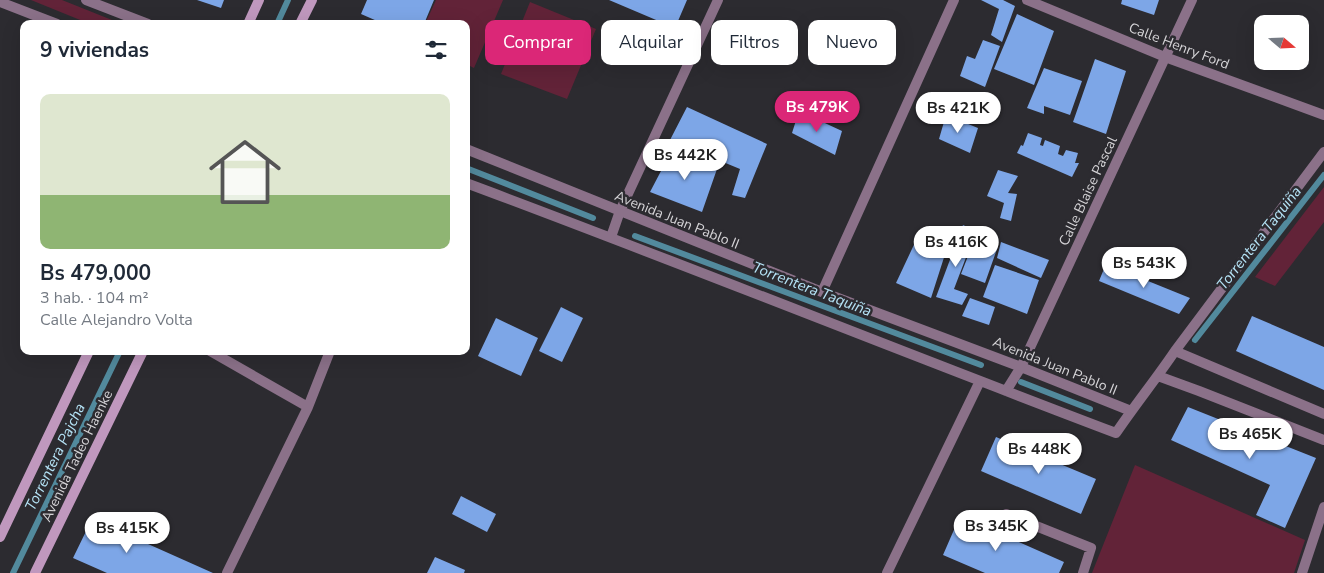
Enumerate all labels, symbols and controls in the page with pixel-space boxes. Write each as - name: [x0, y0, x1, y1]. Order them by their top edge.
- north arrow: [1254, 15, 1309, 70]
- map controls: [1254, 15, 1309, 70]
- street label: Calle Henry Ford: [1126, 18, 1232, 74]
- chip: Comprar: [485, 20, 591, 65]
- chip: Alquilar: [601, 20, 701, 65]
- chip: Filtros: [711, 20, 798, 65]
- chip: Nuevo: [808, 20, 896, 65]
- text: 9 viviendas: [40, 36, 149, 64]
- icon: filters: [422, 36, 450, 64]
- pin: Bs 479K: [771, 90, 863, 133]
- pin: Bs 421K: [912, 92, 1004, 134]
- text: Bs 479K: [786, 96, 848, 118]
- text: Bs 421K: [927, 97, 989, 119]
- icon: home: [200, 127, 290, 217]
- street label: Calle Blaise Pascal: [1054, 132, 1122, 249]
- pin: Bs 442K: [639, 138, 731, 181]
- text: Bs 442K: [654, 144, 716, 166]
- water label: Torrentera Taquiña: [1212, 182, 1306, 294]
- street label: Avenida Juan Pablo II: [612, 186, 742, 254]
- pin: Bs 416K: [910, 226, 1002, 268]
- text: Bs 416K: [925, 231, 987, 253]
- pin: Bs 543K: [1098, 246, 1190, 289]
- text: Bs 543K: [1113, 252, 1175, 274]
- water label: Torrentera Taquiña: [749, 257, 875, 321]
- text: Bs 479,000: [40, 259, 151, 287]
- text: 3 hab. · 104 m²: [40, 287, 148, 309]
- text: Calle Alejandro Volta: [40, 309, 193, 331]
- street label: Avenida Juan Pablo II: [990, 332, 1120, 400]
- street label: Avenida Tadeo Haenke: [37, 387, 117, 525]
- water label: Torrentera Pajcha: [20, 400, 90, 514]
- pin: Bs 465K: [1204, 418, 1296, 460]
- text: Bs 465K: [1219, 423, 1281, 445]
- pin: Bs 448K: [993, 432, 1085, 475]
- text: Bs 448K: [1008, 438, 1070, 460]
- pin: Bs 345K: [950, 510, 1042, 552]
- pin: Bs 415K: [81, 512, 173, 554]
- text: Bs 345K: [965, 515, 1027, 537]
- text: Bs 415K: [96, 517, 158, 539]

